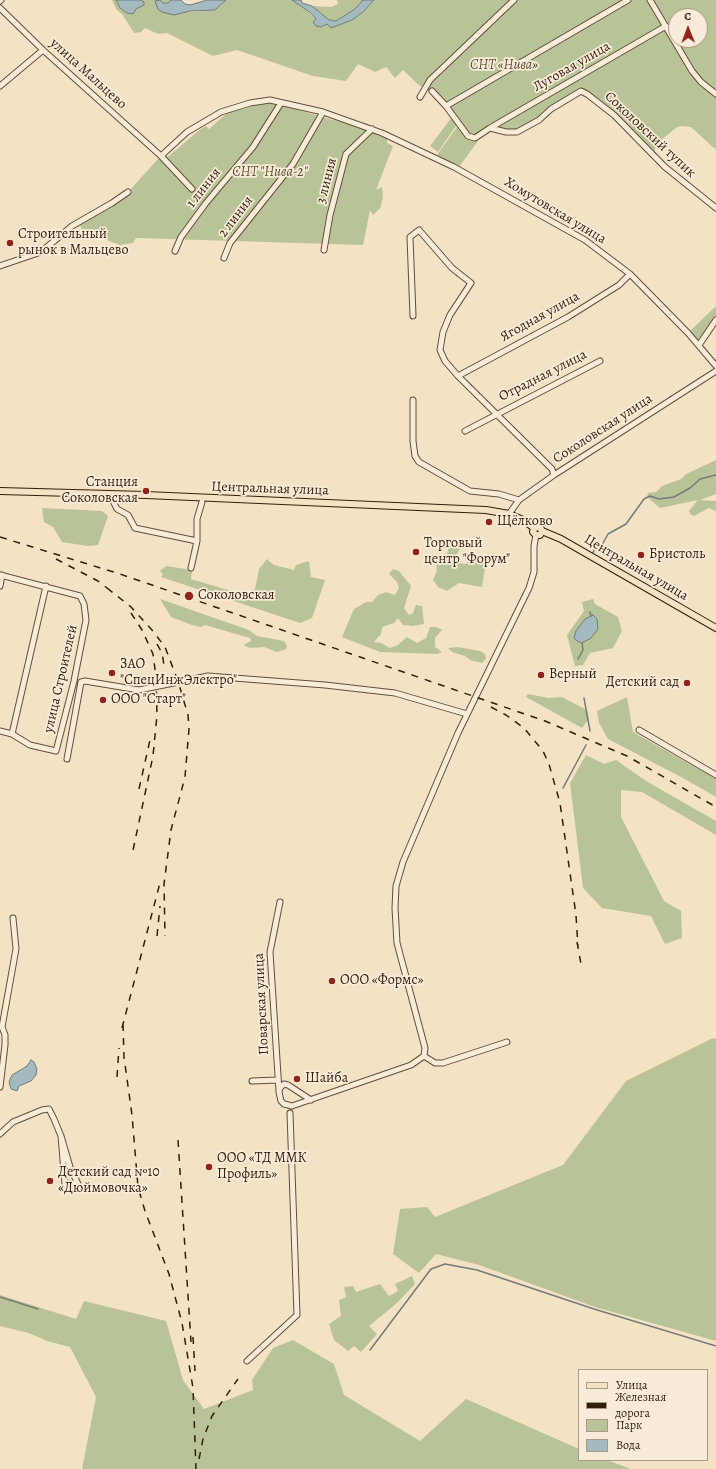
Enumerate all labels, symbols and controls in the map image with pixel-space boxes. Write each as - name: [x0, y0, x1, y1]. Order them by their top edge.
- north arrow: [668, 8, 708, 48]
- text: С: [684, 9, 691, 24]
- street label: улица Мальцево: [46, 35, 130, 113]
- street label: Луговая улица: [530, 38, 614, 96]
- park label: СНТ «Нива»: [470, 58, 538, 74]
- street label: Соколовский тупик: [601, 88, 699, 182]
- street label: 3 линия: [313, 156, 341, 206]
- street label: 1 линия: [183, 165, 225, 211]
- park label: СНТ "Нива-2": [232, 165, 308, 181]
- street label: Хомутовская улица: [501, 174, 609, 248]
- street label: 2 линия: [215, 193, 257, 241]
- place label: Строительный рынок в Мальцево: [18, 227, 129, 260]
- marker: Строительный рынок в Мальцево: [5, 238, 15, 248]
- street label: Ягодная улица: [497, 288, 583, 346]
- street label: Отрадная улица: [496, 347, 590, 405]
- street label: Соколовская улица: [550, 391, 656, 467]
- place label: Станция Соколовская: [61, 475, 138, 508]
- street label: Центральная улица: [211, 479, 329, 499]
- marker: Станция Соколовская: [141, 486, 151, 496]
- place label: Щёлково: [497, 514, 553, 530]
- marker: Щёлково: [484, 517, 494, 527]
- street label: Центральная улица: [581, 531, 691, 605]
- place label: Торговый центр "Форум": [424, 536, 510, 568]
- marker: Торговый центр "Форум": [411, 547, 421, 557]
- place label: Бристоль: [649, 547, 705, 563]
- marker: Бристоль: [636, 550, 646, 560]
- place label: Соколовская: [198, 588, 275, 604]
- marker: Соколовская: [183, 590, 195, 602]
- street label: улица Строителей: [40, 623, 82, 735]
- place label: ЗАО "СпецИнжЭлектро": [120, 657, 237, 690]
- place label: Верный: [549, 667, 597, 683]
- marker: ЗАО "СпецИнжЭлектро": [107, 668, 117, 678]
- marker: Верный: [536, 670, 546, 680]
- place label: Детский сад: [606, 675, 679, 691]
- marker: Детский сад: [682, 678, 692, 688]
- place label: ООО "Старт": [111, 692, 186, 708]
- marker: ООО "Старт": [98, 695, 108, 705]
- street label: Поварская улица: [251, 953, 273, 1055]
- place label: ООО «Формс»: [340, 973, 424, 989]
- marker: ООО «Формс»: [327, 976, 337, 986]
- place label: Шайба: [305, 1071, 348, 1087]
- marker: Шайба: [292, 1074, 302, 1084]
- place label: ООО «ТД ММК Профиль»: [217, 1151, 307, 1184]
- marker: ООО «ТД ММК Профиль»: [204, 1162, 214, 1172]
- place label: Детский сад №10 «Дюймовочка»: [58, 1165, 160, 1198]
- marker: Детский сад №10 «Дюймовочка»: [45, 1176, 55, 1186]
- legend: [578, 1369, 708, 1461]
- text: Улица: [616, 1377, 647, 1393]
- text: Железная дорога: [615, 1389, 666, 1421]
- text: Парк: [616, 1417, 642, 1433]
- text: Вода: [616, 1437, 641, 1453]

